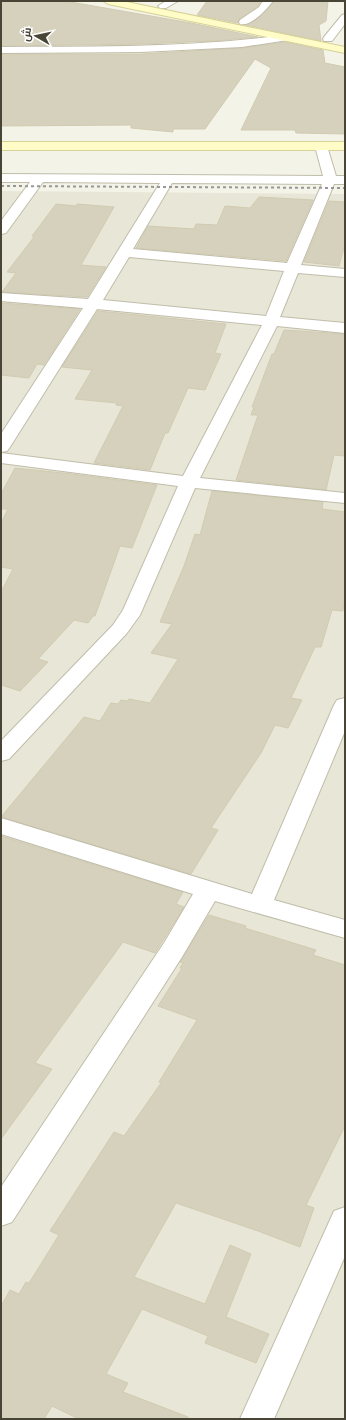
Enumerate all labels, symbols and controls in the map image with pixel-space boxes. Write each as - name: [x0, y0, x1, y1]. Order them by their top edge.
- north arrow: [16, 16, 56, 56]
- text: ش: [19, 27, 34, 43]

